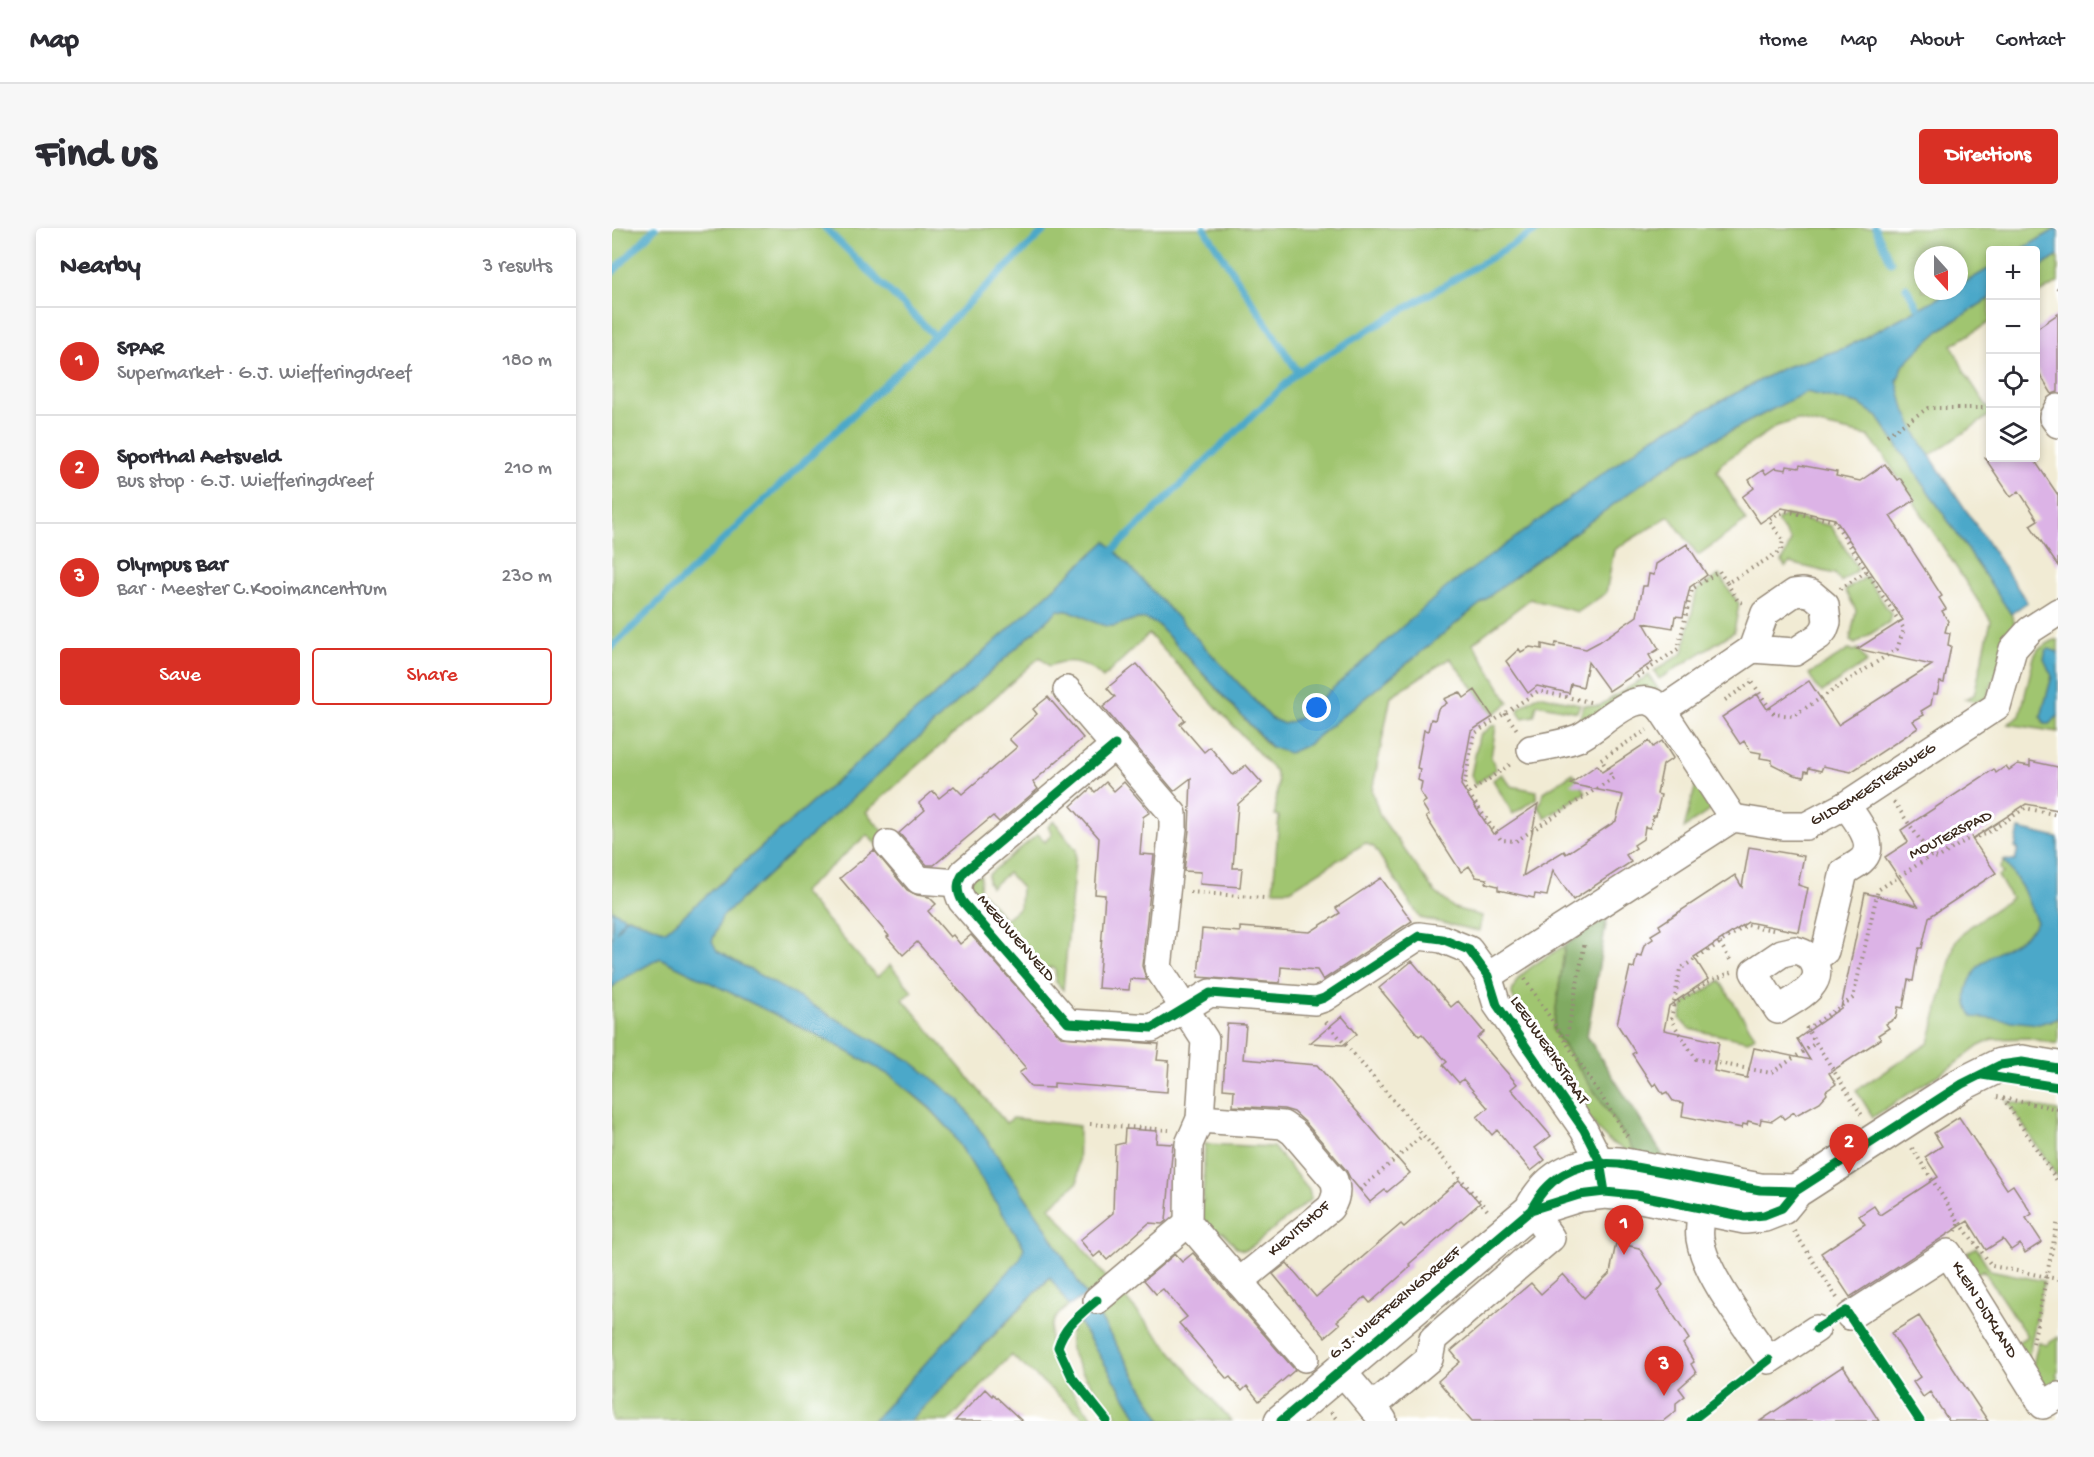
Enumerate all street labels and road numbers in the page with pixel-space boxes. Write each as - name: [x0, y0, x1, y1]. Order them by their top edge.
- street label: GILDEMEESTERSWEG: [1808, 739, 1940, 831]
- street label: MOUTERSPAD: [1906, 807, 1996, 865]
- street label: MEEUWENVELD: [972, 891, 1058, 987]
- street label: LEEUWERIKSTRAAT: [1505, 993, 1592, 1110]
- street label: KIEVITSHOF: [1265, 1197, 1335, 1262]
- street label: G.J. WIEFFERINGDREEF: [1326, 1243, 1466, 1365]
- street label: KLEIN DIJKLAND: [1946, 1258, 2021, 1363]

